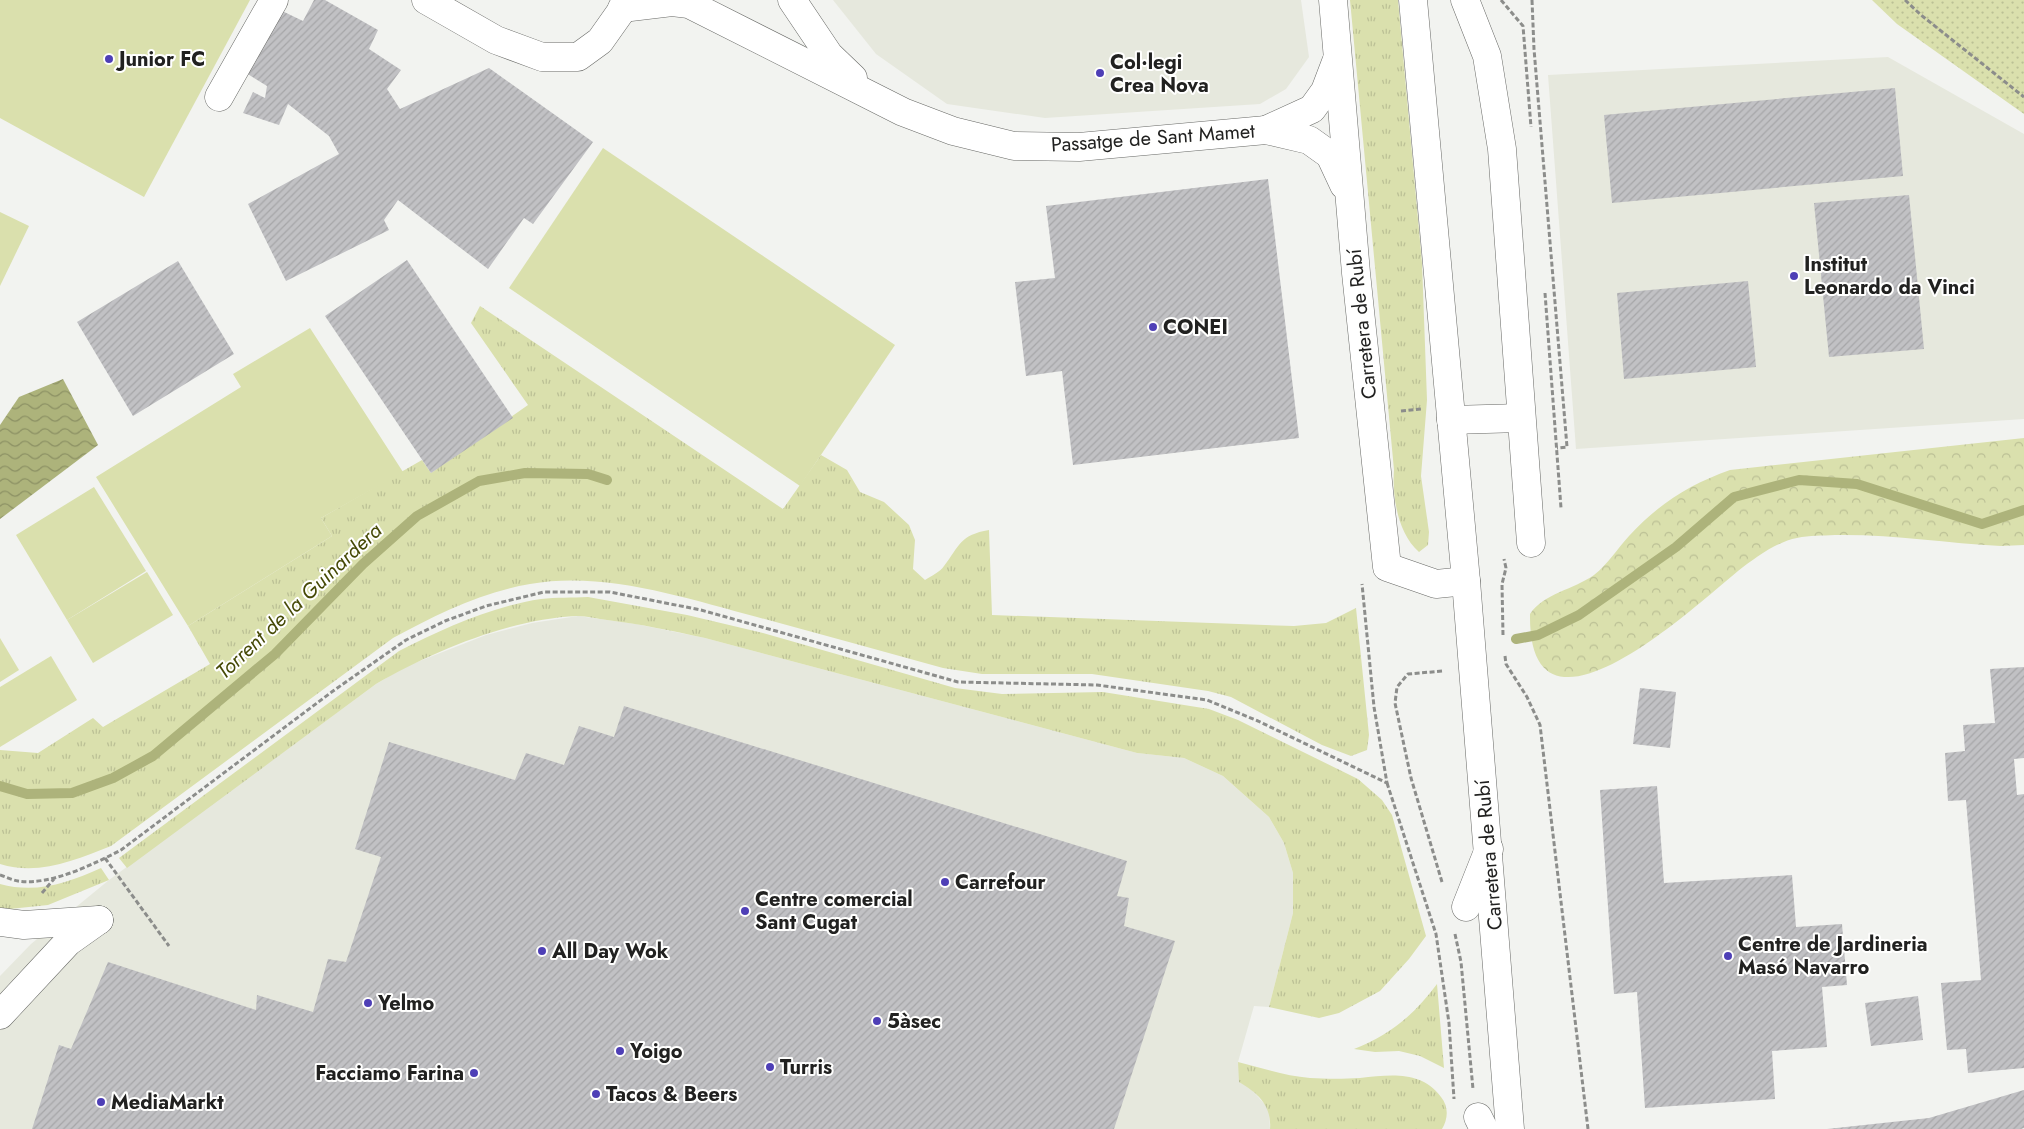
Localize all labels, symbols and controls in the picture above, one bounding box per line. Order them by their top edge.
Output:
place label: Junior FC [115,45,205,74]
place label: Col·legi Crea Nova [1110,48,1209,100]
marker: Junior FC [103,53,115,65]
marker: Col·legi Crea Nova [1094,67,1106,79]
street label: Passatge de Sant Mamet [1050,116,1256,160]
street label: Carretera de Rubí [1340,247,1384,400]
place label: Institut Leonardo da Vinci [1804,250,1975,302]
marker: Institut Leonardo da Vinci [1788,270,1800,282]
place label: CONEI [1163,313,1228,342]
marker: CONEI [1147,321,1159,333]
water label: Torrent de la Guinardera [209,516,389,686]
street label: Carretera de Rubí [1468,778,1510,931]
place label: Carrefour [955,868,1047,897]
marker: Carrefour [939,876,951,888]
place label: Centre comercial Sant Cugat [755,885,913,937]
marker: Centre comercial Sant Cugat [739,905,751,917]
place label: Centre de Jardineria Masó Navarro [1738,930,1927,982]
place label: All Day Wok [551,937,669,966]
marker: All Day Wok [536,945,548,957]
marker: Centre de Jardineria Masó Navarro [1722,950,1734,962]
place label: Yelmo [377,989,434,1018]
marker: Yelmo [362,997,374,1009]
place label: 5àsec [887,1007,941,1036]
marker: 5àsec [871,1015,883,1027]
place label: Yoigo [629,1037,683,1066]
marker: Yoigo [614,1045,626,1057]
place label: Turris [780,1053,832,1082]
place label: Facciamo Farina [315,1059,464,1088]
marker: Turris [764,1061,776,1073]
marker: Facciamo Farina [468,1067,480,1079]
place label: Tacos & Beers [606,1080,737,1109]
place label: MediaMarkt [111,1088,224,1117]
marker: Tacos & Beers [590,1088,602,1100]
marker: MediaMarkt [95,1096,107,1108]

